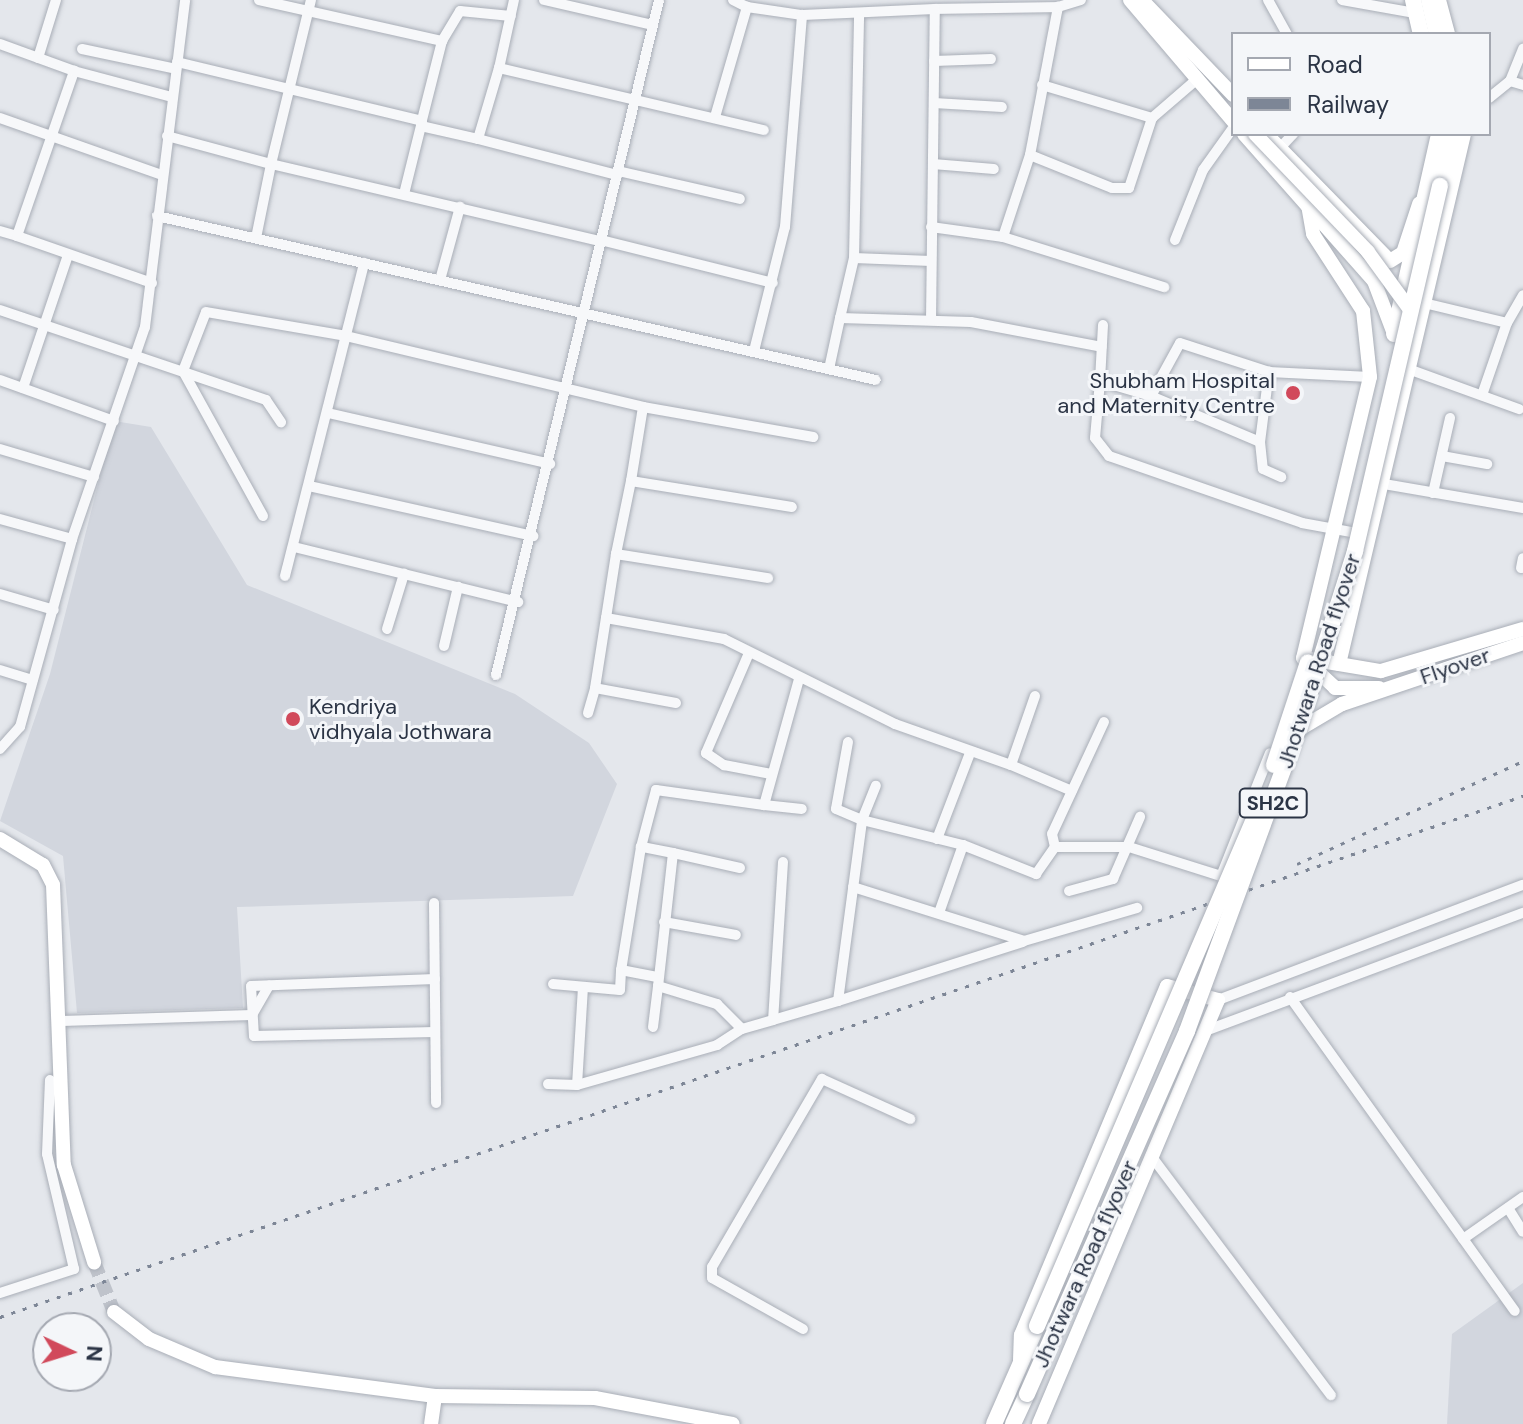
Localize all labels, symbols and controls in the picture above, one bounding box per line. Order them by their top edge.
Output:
legend [1231,32,1491,136]
text: Road [1307,49,1363,80]
text: Railway [1307,89,1389,120]
place label: Shubham Hospital and Maternity Centre [1057,367,1275,418]
marker: Shubham Hospital and Maternity Centre [1282,382,1304,404]
street label: Jhotwara Road flyover [1272,550,1366,772]
street label: Flyover [1417,642,1493,690]
place label: Kendriya vidhyala Jothwara [309,693,492,744]
marker: Kendriya vidhyala Jothwara [284,710,302,728]
road number: SH2C [1237,787,1309,819]
street label: Jhotwara Road flyover [1027,1156,1143,1372]
north arrow [32,1312,112,1392]
text: N [79,1345,109,1363]

